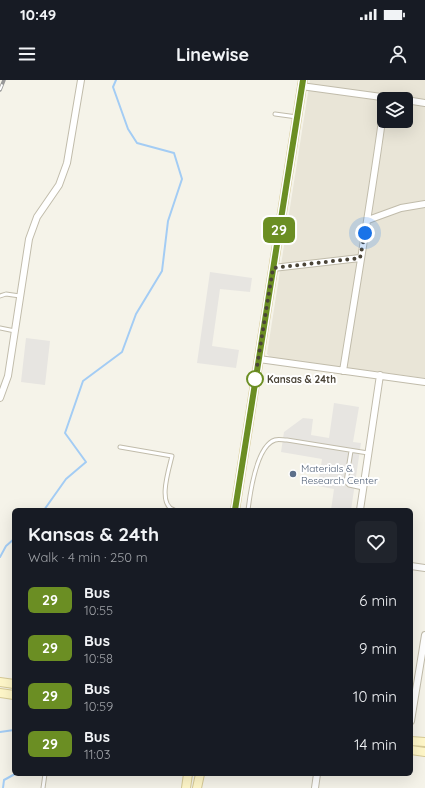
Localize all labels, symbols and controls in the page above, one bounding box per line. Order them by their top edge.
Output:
text: 10:49 [20,5,56,24]
icon: menu [16,43,38,65]
text: Linewise [176,43,249,66]
icon: person [387,43,409,65]
map controls [377,92,413,128]
button: layers [377,92,413,128]
line badge: 29 [261,217,297,243]
text: 29 [271,221,287,239]
your location [355,223,375,243]
marker: Kansas & 24th [246,370,264,388]
place label: Kansas & 24th [267,373,336,386]
place label: Materials & Research Center [301,462,378,487]
marker: Materials & Research Center [288,469,298,479]
button: heart [355,521,397,563]
text: Kansas & 24th [28,522,159,546]
text: Walk · 4 min · 250 m [28,549,148,565]
text: Bus [84,583,110,602]
text: 29 [42,591,58,609]
text: 6 min [359,591,397,610]
text: 10:55 [84,602,113,618]
text: Bus [84,631,110,650]
text: 29 [42,639,58,657]
text: 9 min [359,639,397,658]
text: 10:58 [84,650,113,666]
text: Bus [84,679,110,698]
text: 29 [42,687,58,705]
text: 10 min [353,687,397,706]
text: 10:59 [84,698,113,714]
text: Bus [84,727,110,746]
text: 29 [42,735,58,753]
text: 14 min [354,735,397,754]
text: 11:03 [84,746,111,762]

